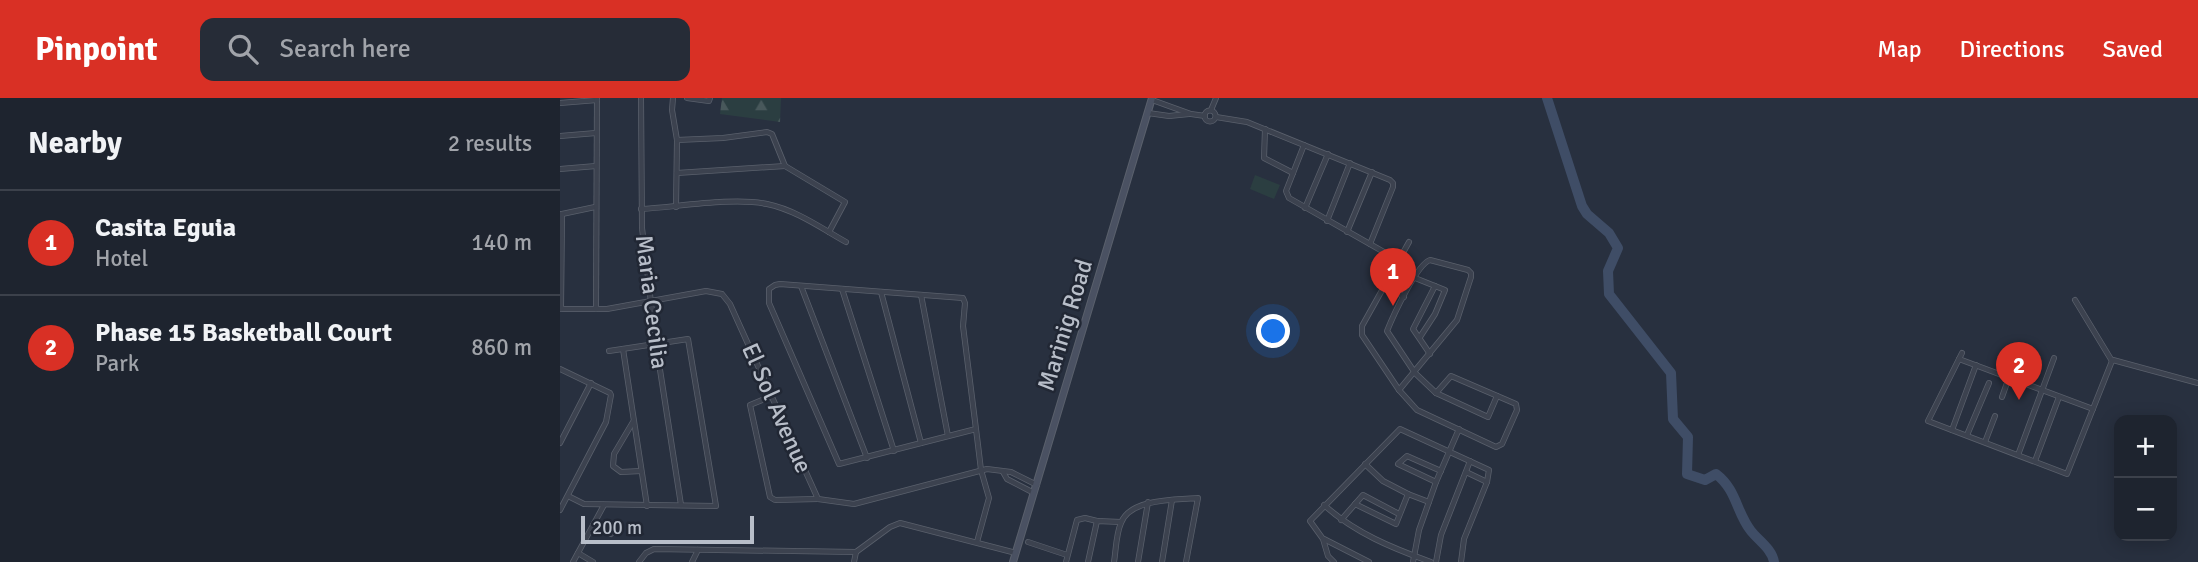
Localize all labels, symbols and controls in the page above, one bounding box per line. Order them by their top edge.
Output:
search box [200,18,690,81]
text: Pinpoint [35,29,158,70]
icon: search [224,30,262,68]
text: Search here [280,33,411,65]
text: Map [1877,34,1922,64]
text: Directions [1960,34,2065,64]
text: Saved [2103,34,2163,64]
text: Nearby [28,125,122,162]
text: 2 results [448,129,532,158]
text: Casita Eguia [95,212,236,244]
text: 1 [45,228,57,257]
text: 140 m [471,228,532,257]
street label: Maria Cecilia [629,233,675,371]
text: Hotel [95,244,148,273]
pin: 1 [1370,248,1416,306]
street label: Marinig Road [1031,255,1099,395]
your location [1256,314,1290,348]
text: Phase 15 Basketball Court [95,317,392,349]
text: 2 [45,333,57,362]
text: 860 m [471,333,532,362]
street label: El Sol Avenue [735,338,819,478]
pin: 2 [1996,342,2042,400]
text: Park [95,349,139,378]
map controls [2114,415,2177,541]
button: + [2114,415,2177,478]
button: − [2114,478,2177,541]
scale bar [581,513,754,545]
text: 200 m [592,516,642,540]

